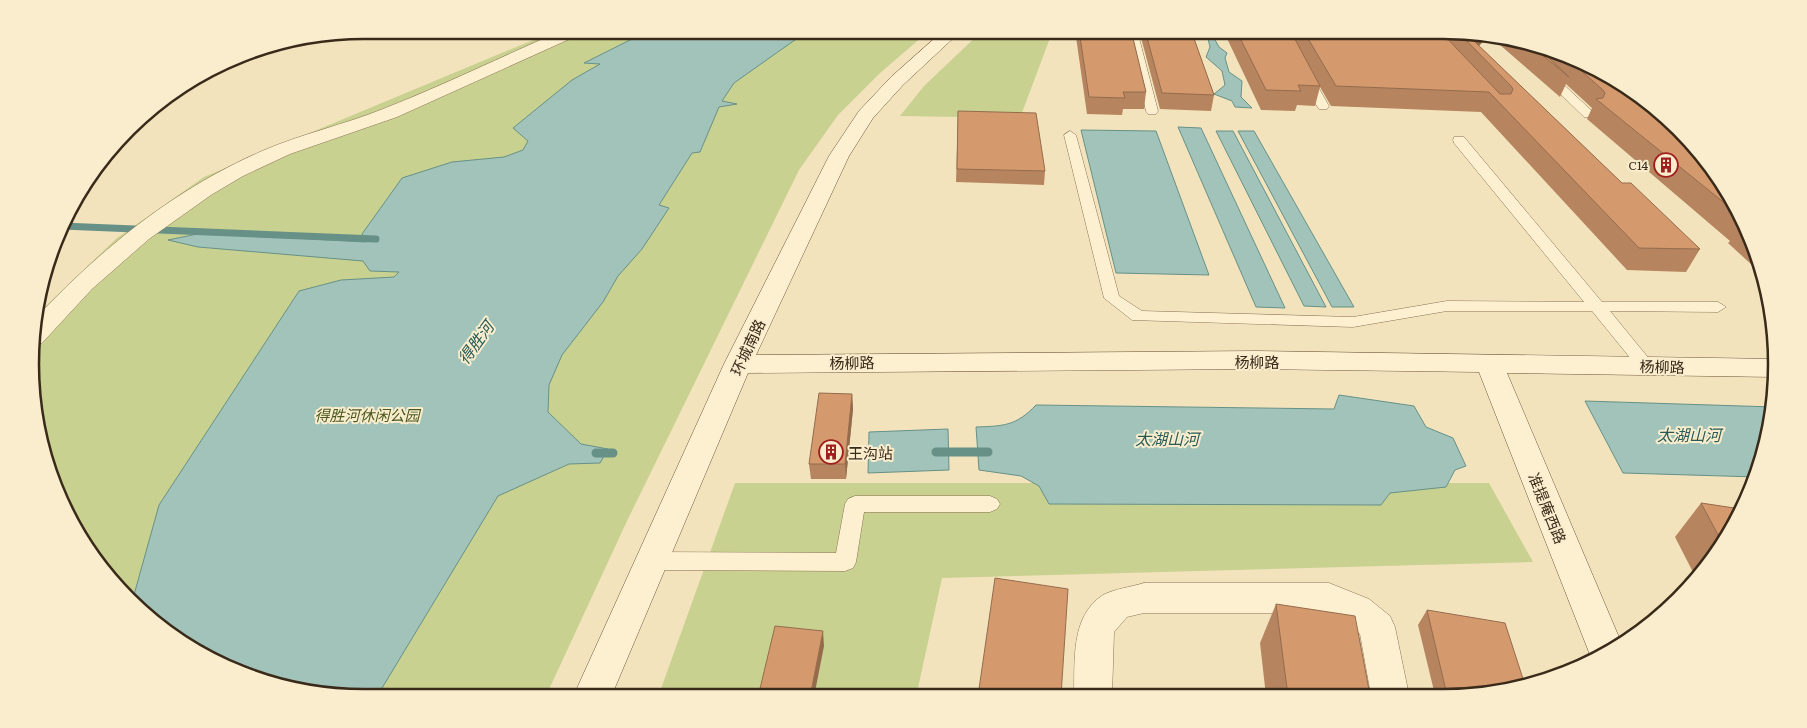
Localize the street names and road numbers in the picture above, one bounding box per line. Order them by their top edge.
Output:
street label: 环城南路 [724,315,770,379]
street label: 杨柳路 [829,350,875,374]
street label: 杨柳路 [1234,350,1280,373]
street label: 杨柳路 [1639,354,1685,378]
street label: 准提庵西路 [1523,469,1573,547]

